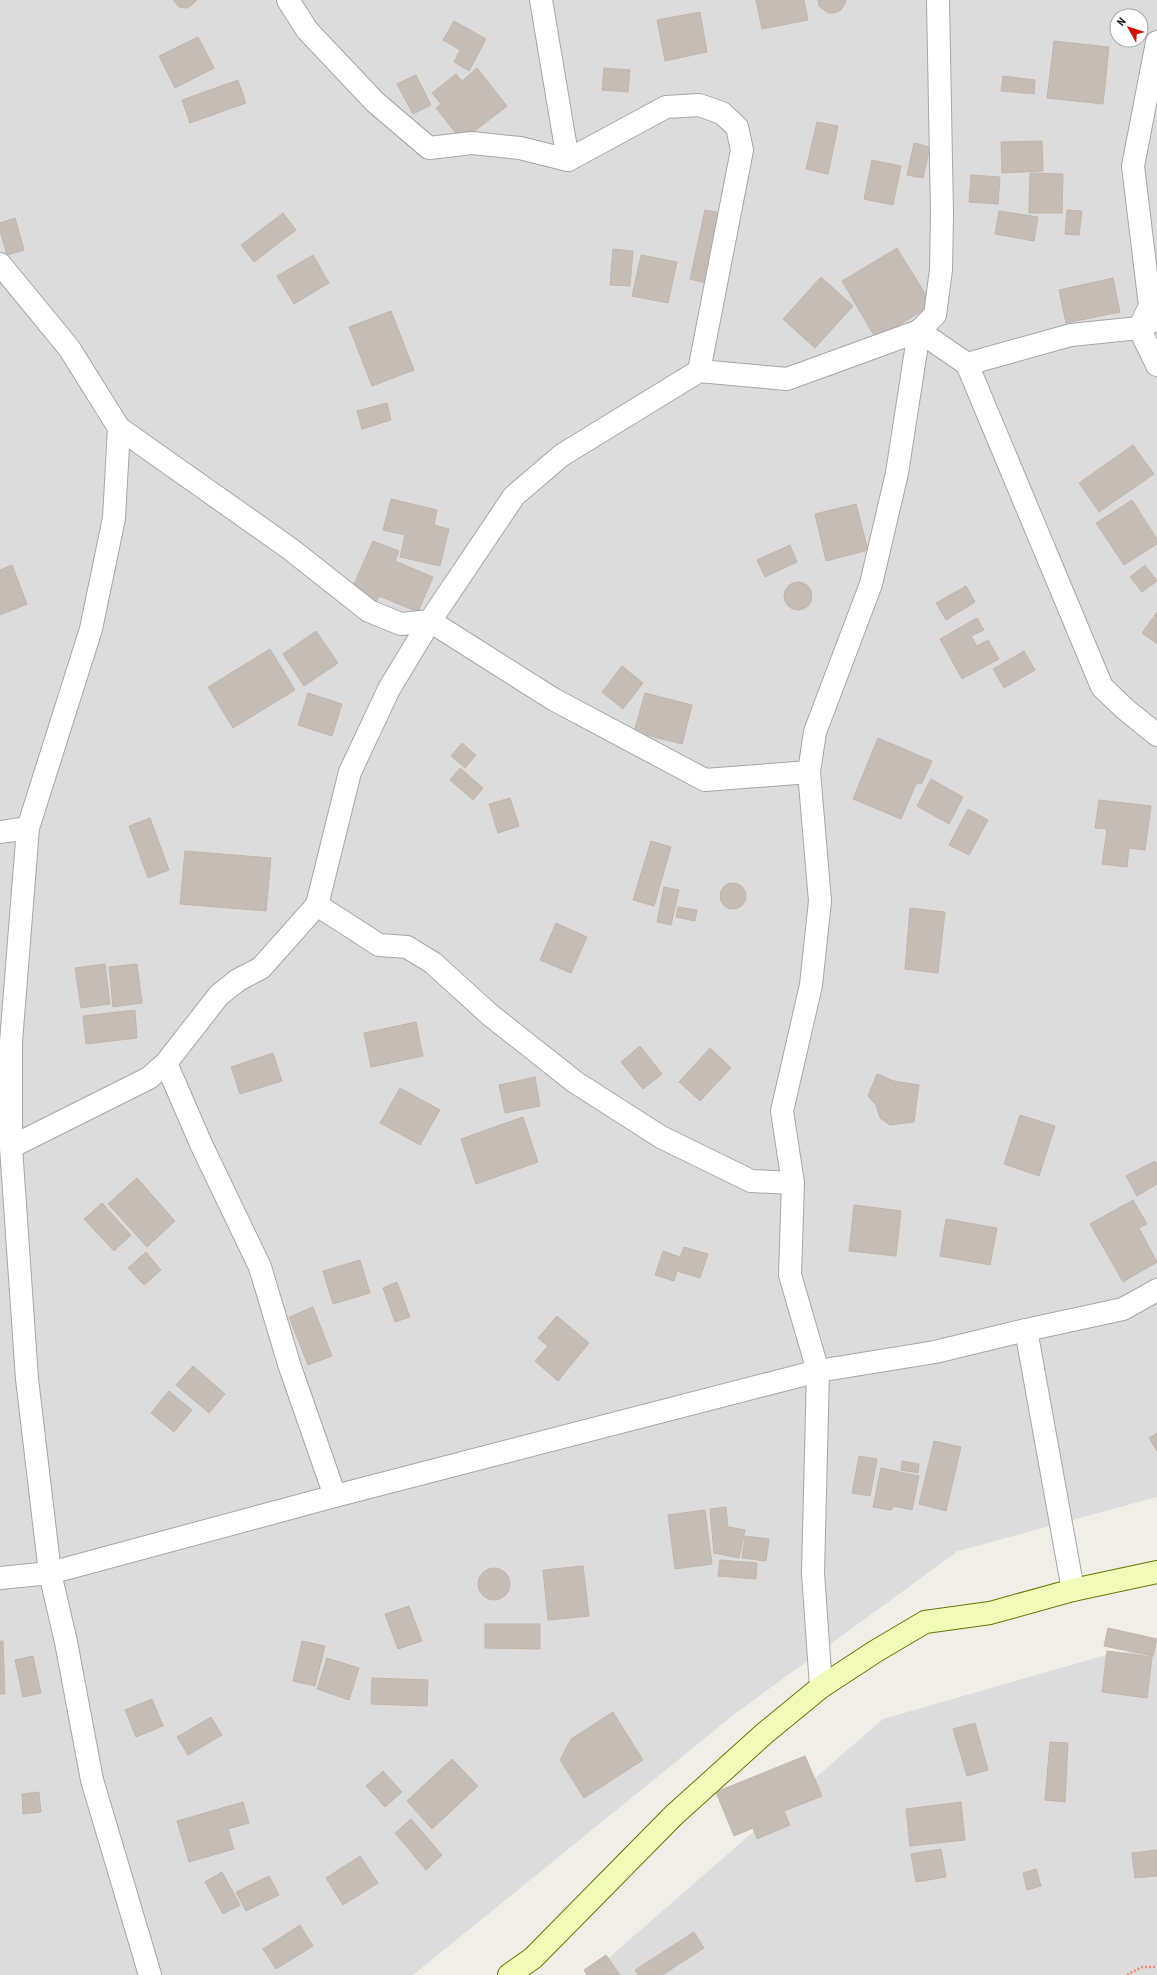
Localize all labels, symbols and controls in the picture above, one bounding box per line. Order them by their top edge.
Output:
north arrow [1109,8,1149,48]
text: N [1114,15,1129,29]

